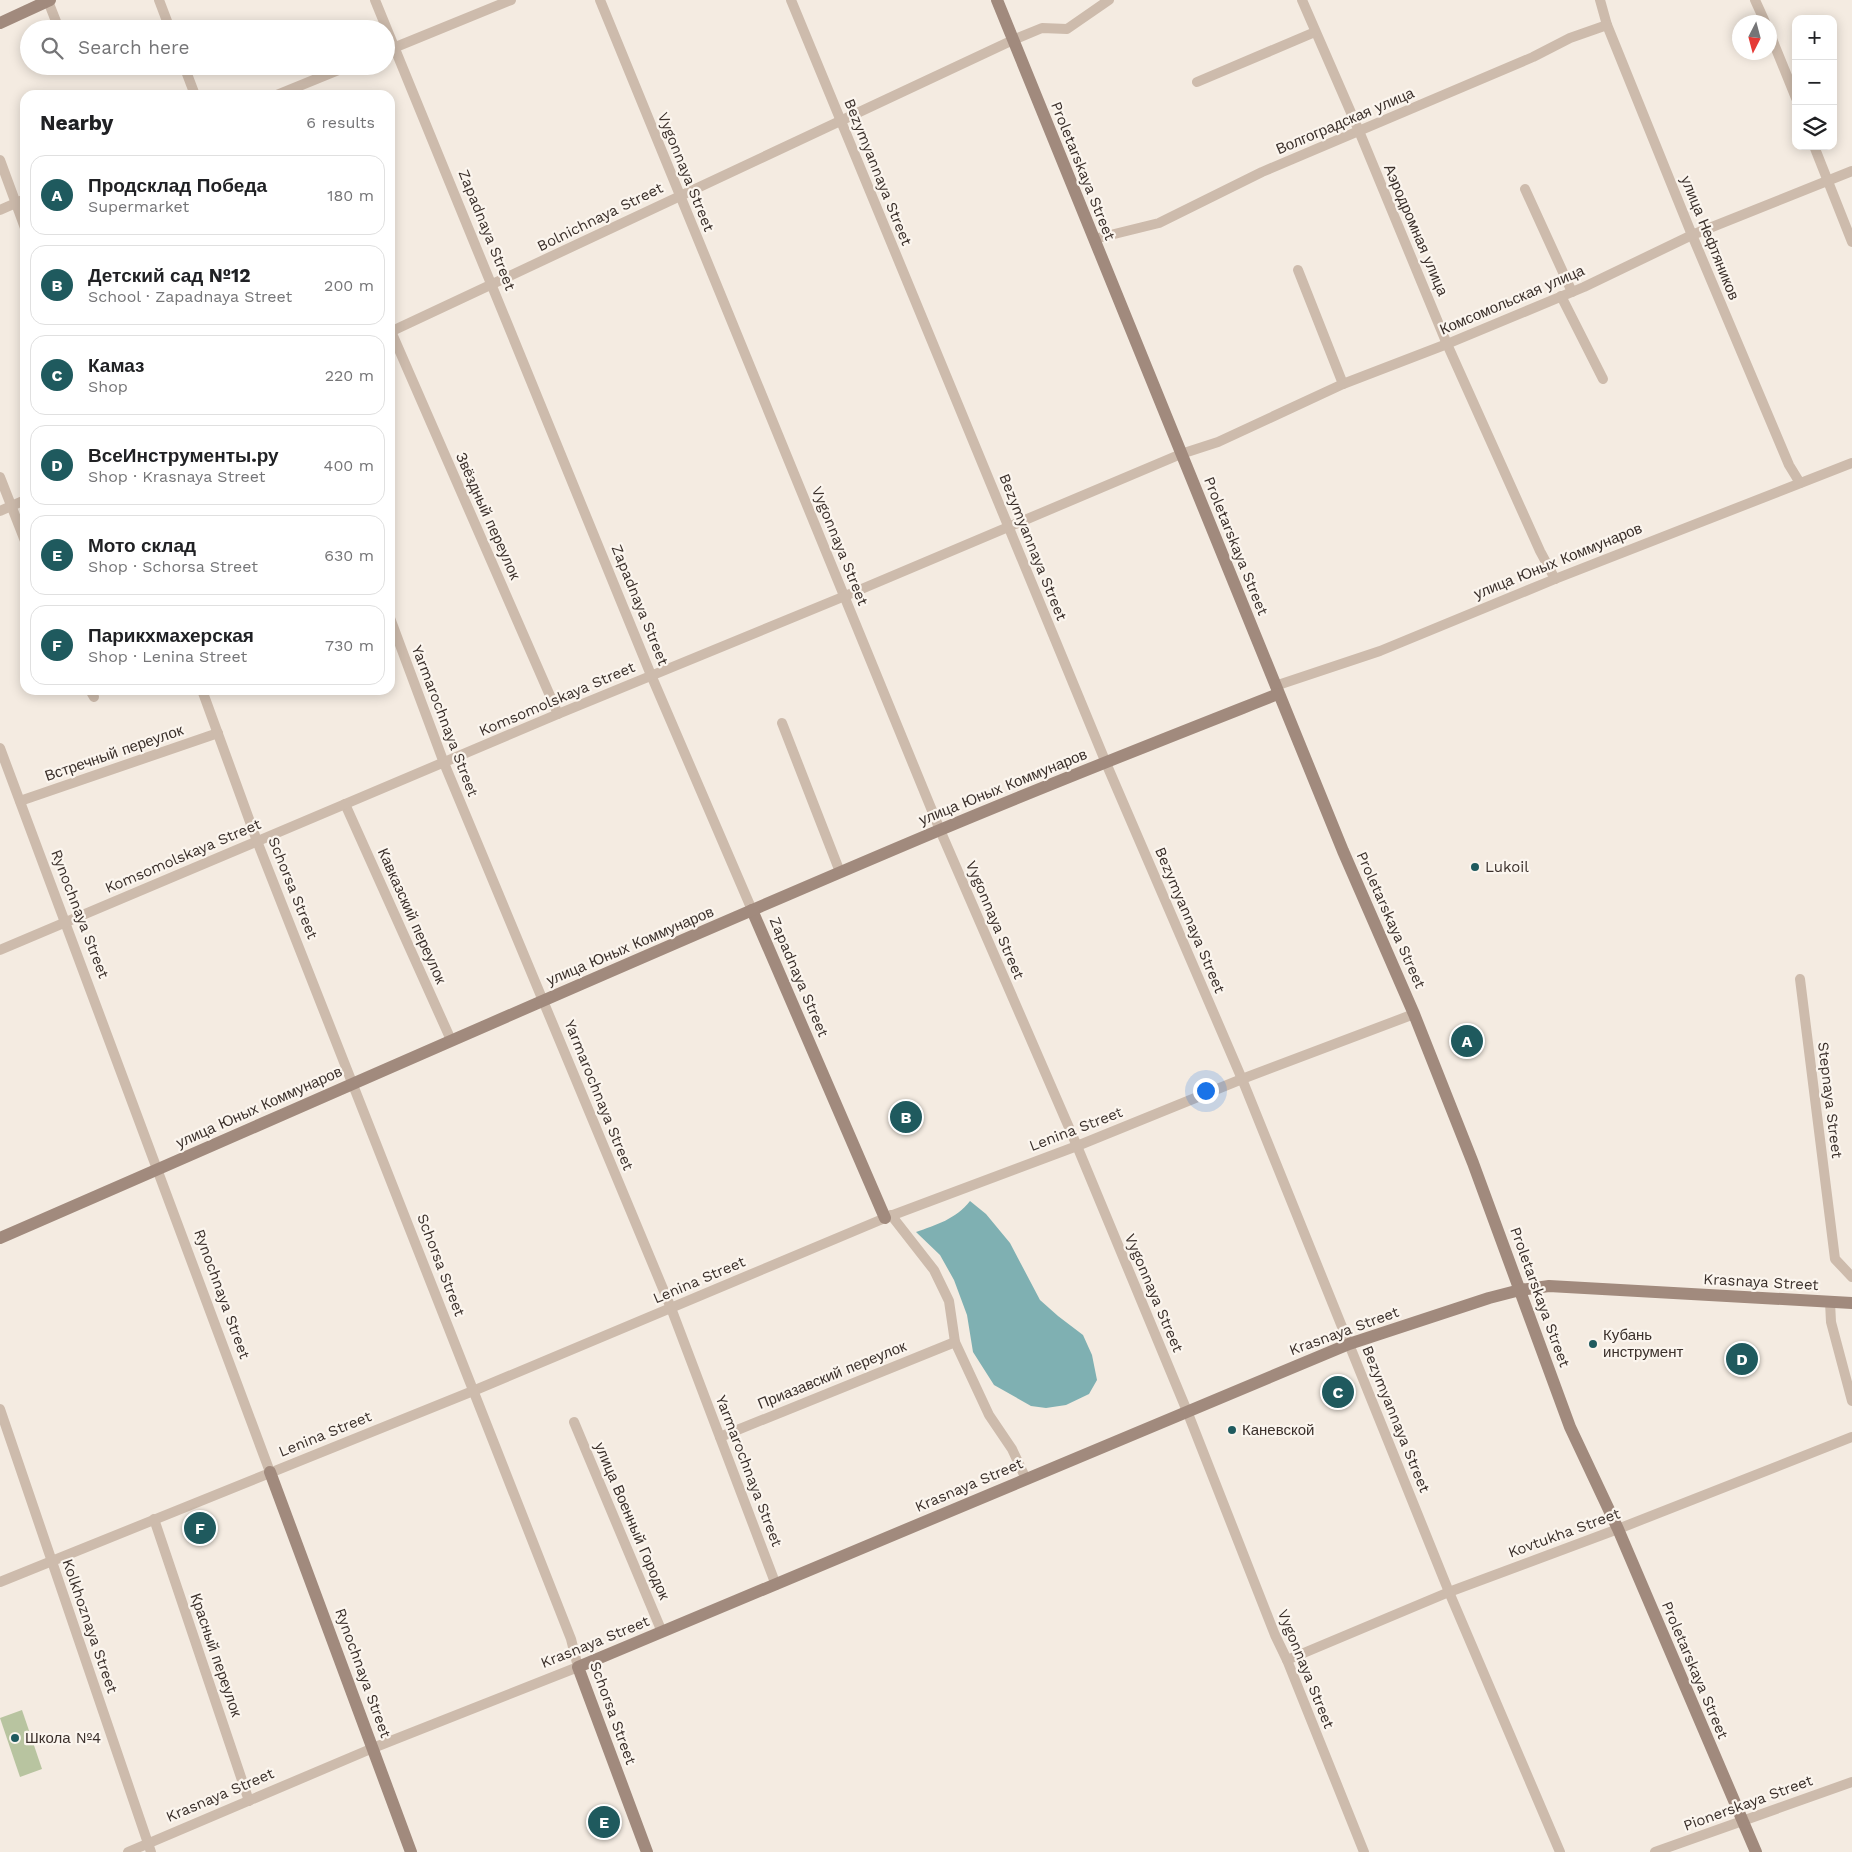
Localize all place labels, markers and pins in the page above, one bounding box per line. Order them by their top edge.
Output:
place label: Lukoil [1485,858,1529,876]
marker: Lukoil [1469,861,1481,873]
pin: A [1451,1022,1483,1060]
pin: B [890,1098,922,1136]
place label: Кубань инструмент [1603,1326,1683,1361]
marker: Кубань инструмент [1587,1338,1599,1350]
pin: D [1726,1340,1758,1378]
pin: C [1322,1373,1354,1411]
place label: Каневской [1242,1421,1314,1439]
marker: Каневской [1226,1424,1238,1436]
pin: F [184,1509,216,1547]
place label: Школа №4 [25,1729,101,1747]
marker: Школа №4 [9,1732,21,1744]
pin: E [588,1803,620,1841]

